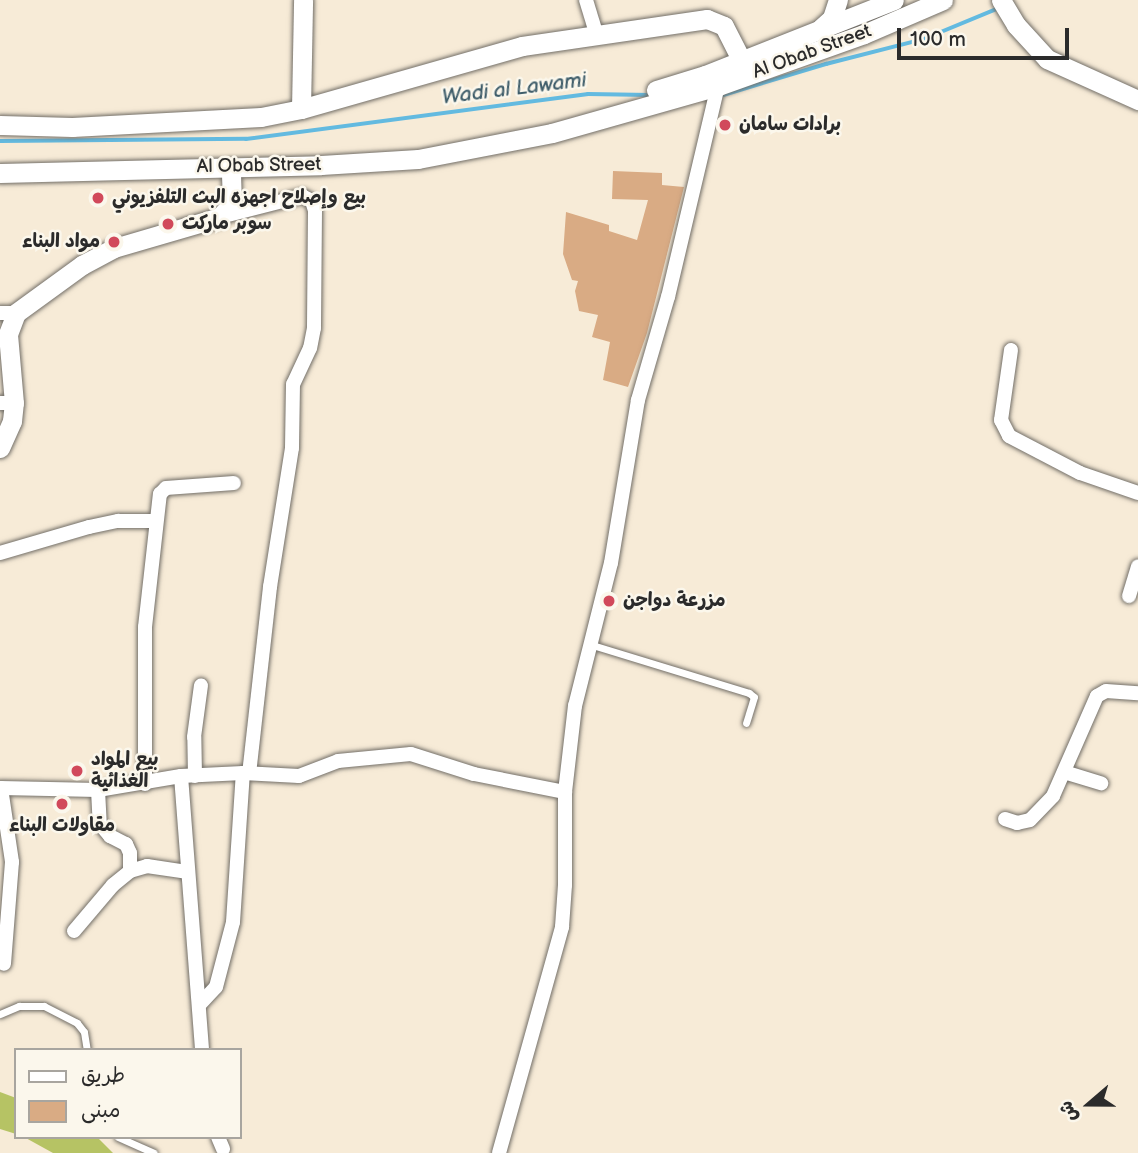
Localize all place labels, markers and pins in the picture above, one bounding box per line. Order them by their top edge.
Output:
place label: برادات سامان [739,114,841,136]
marker: برادات سامان [717,117,733,133]
place label: بيع وإصلاح اجهزه البث التلفزيوني [112,187,366,209]
marker: بيع وإصلاح اجهزه البث التلفزيوني [90,190,106,206]
place label: سوبر ماركت [182,213,272,235]
marker: سوبر ماركت [160,216,176,232]
place label: مواد البناء [22,231,100,253]
marker: مواد البناء [106,234,122,250]
place label: مزرعة دواجن [623,590,725,612]
marker: مزرعة دواجن [601,593,617,609]
place label: بيع المواد الغذائية [91,749,158,793]
marker: بيع المواد الغذائية [69,763,85,779]
marker: مقاولات البناء [54,796,70,812]
place label: مقاولات البناء [9,815,115,837]

